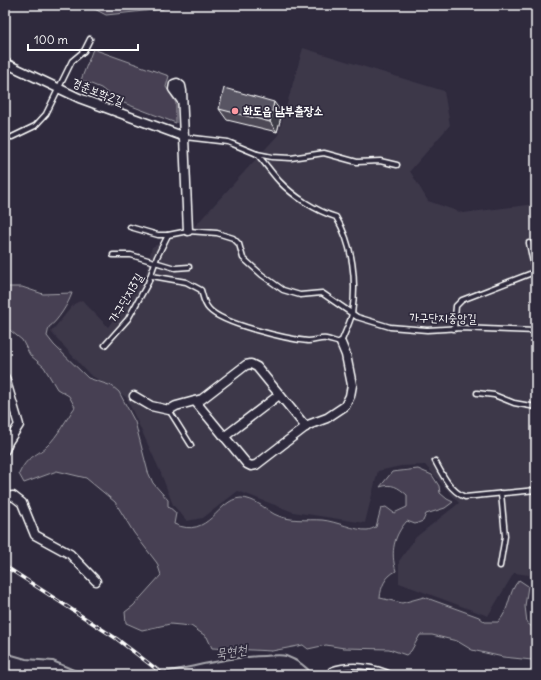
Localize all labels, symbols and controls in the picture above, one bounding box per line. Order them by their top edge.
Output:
scale bar [28,26,138,52]
text: 100 m [34,32,68,47]
street label: 경춘보학2길 [70,74,127,109]
place label: 화도읍 남부출장소 [243,103,323,118]
marker: 화도읍 남부출장소 [230,106,240,116]
street label: 가구단지3길 [105,270,146,325]
street label: 가구단지중앙길 [409,309,477,326]
water label: 묵현천 [214,641,249,662]

